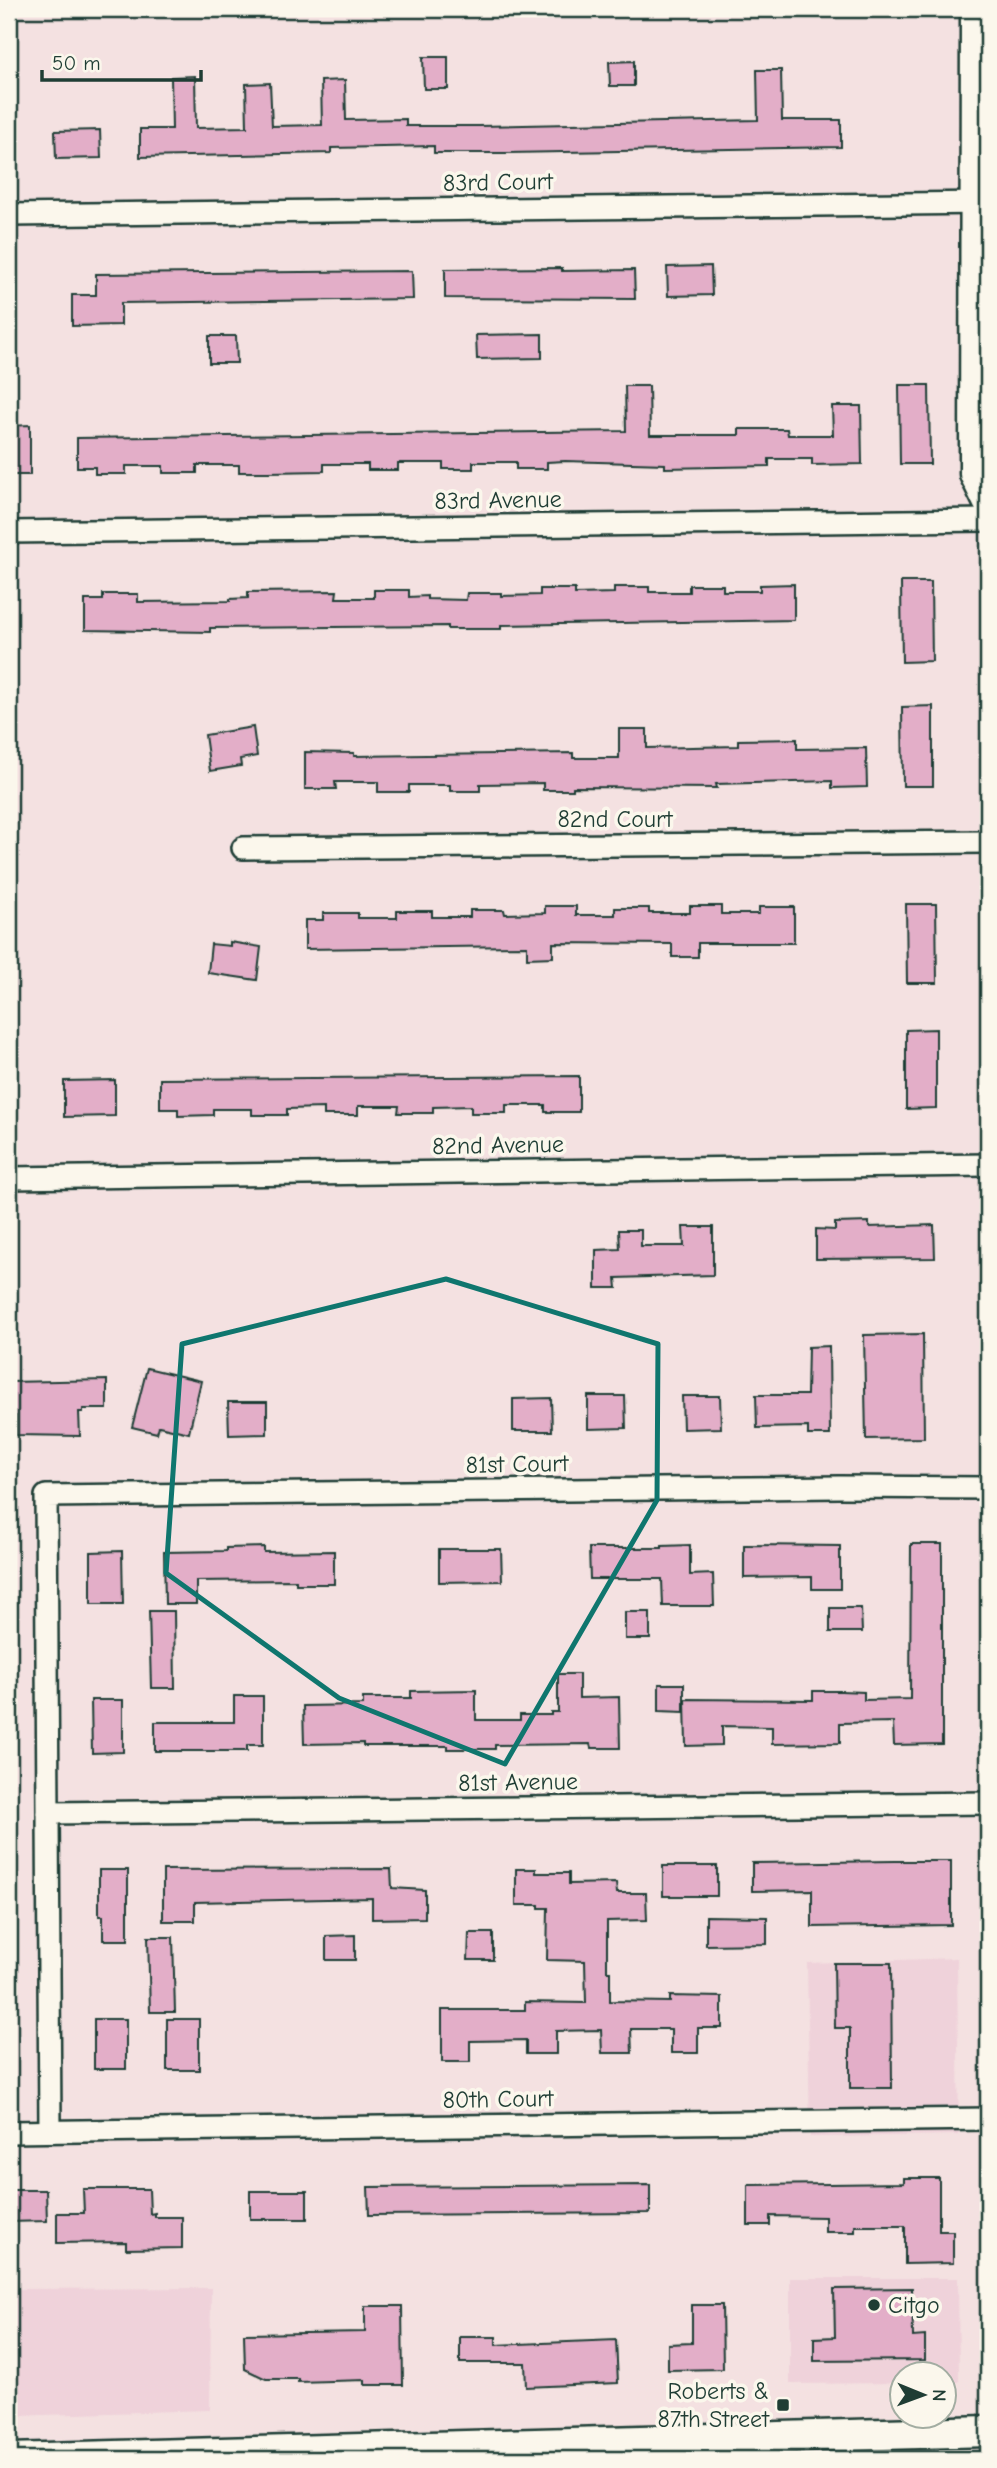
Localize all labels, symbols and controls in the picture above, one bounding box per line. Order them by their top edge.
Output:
scale bar [42,38,201,82]
text: 50 m [52,51,101,75]
street label: 83rd Court [443,167,554,197]
street label: 83rd Avenue [434,485,562,515]
street label: 82nd Court [557,805,674,833]
street label: 82nd Avenue [432,1130,564,1160]
street label: 81st Court [465,1449,570,1479]
street label: 81st Avenue [458,1767,578,1797]
street label: 80th Court [442,2084,555,2114]
place label: Citgo [888,2291,940,2319]
marker: Citgo [866,2297,882,2313]
north arrow [888,2360,958,2430]
place label: Roberts & 87th Street [657,2377,770,2433]
text: N [928,2389,950,2402]
marker: Roberts & 87th Street [775,2397,791,2413]

